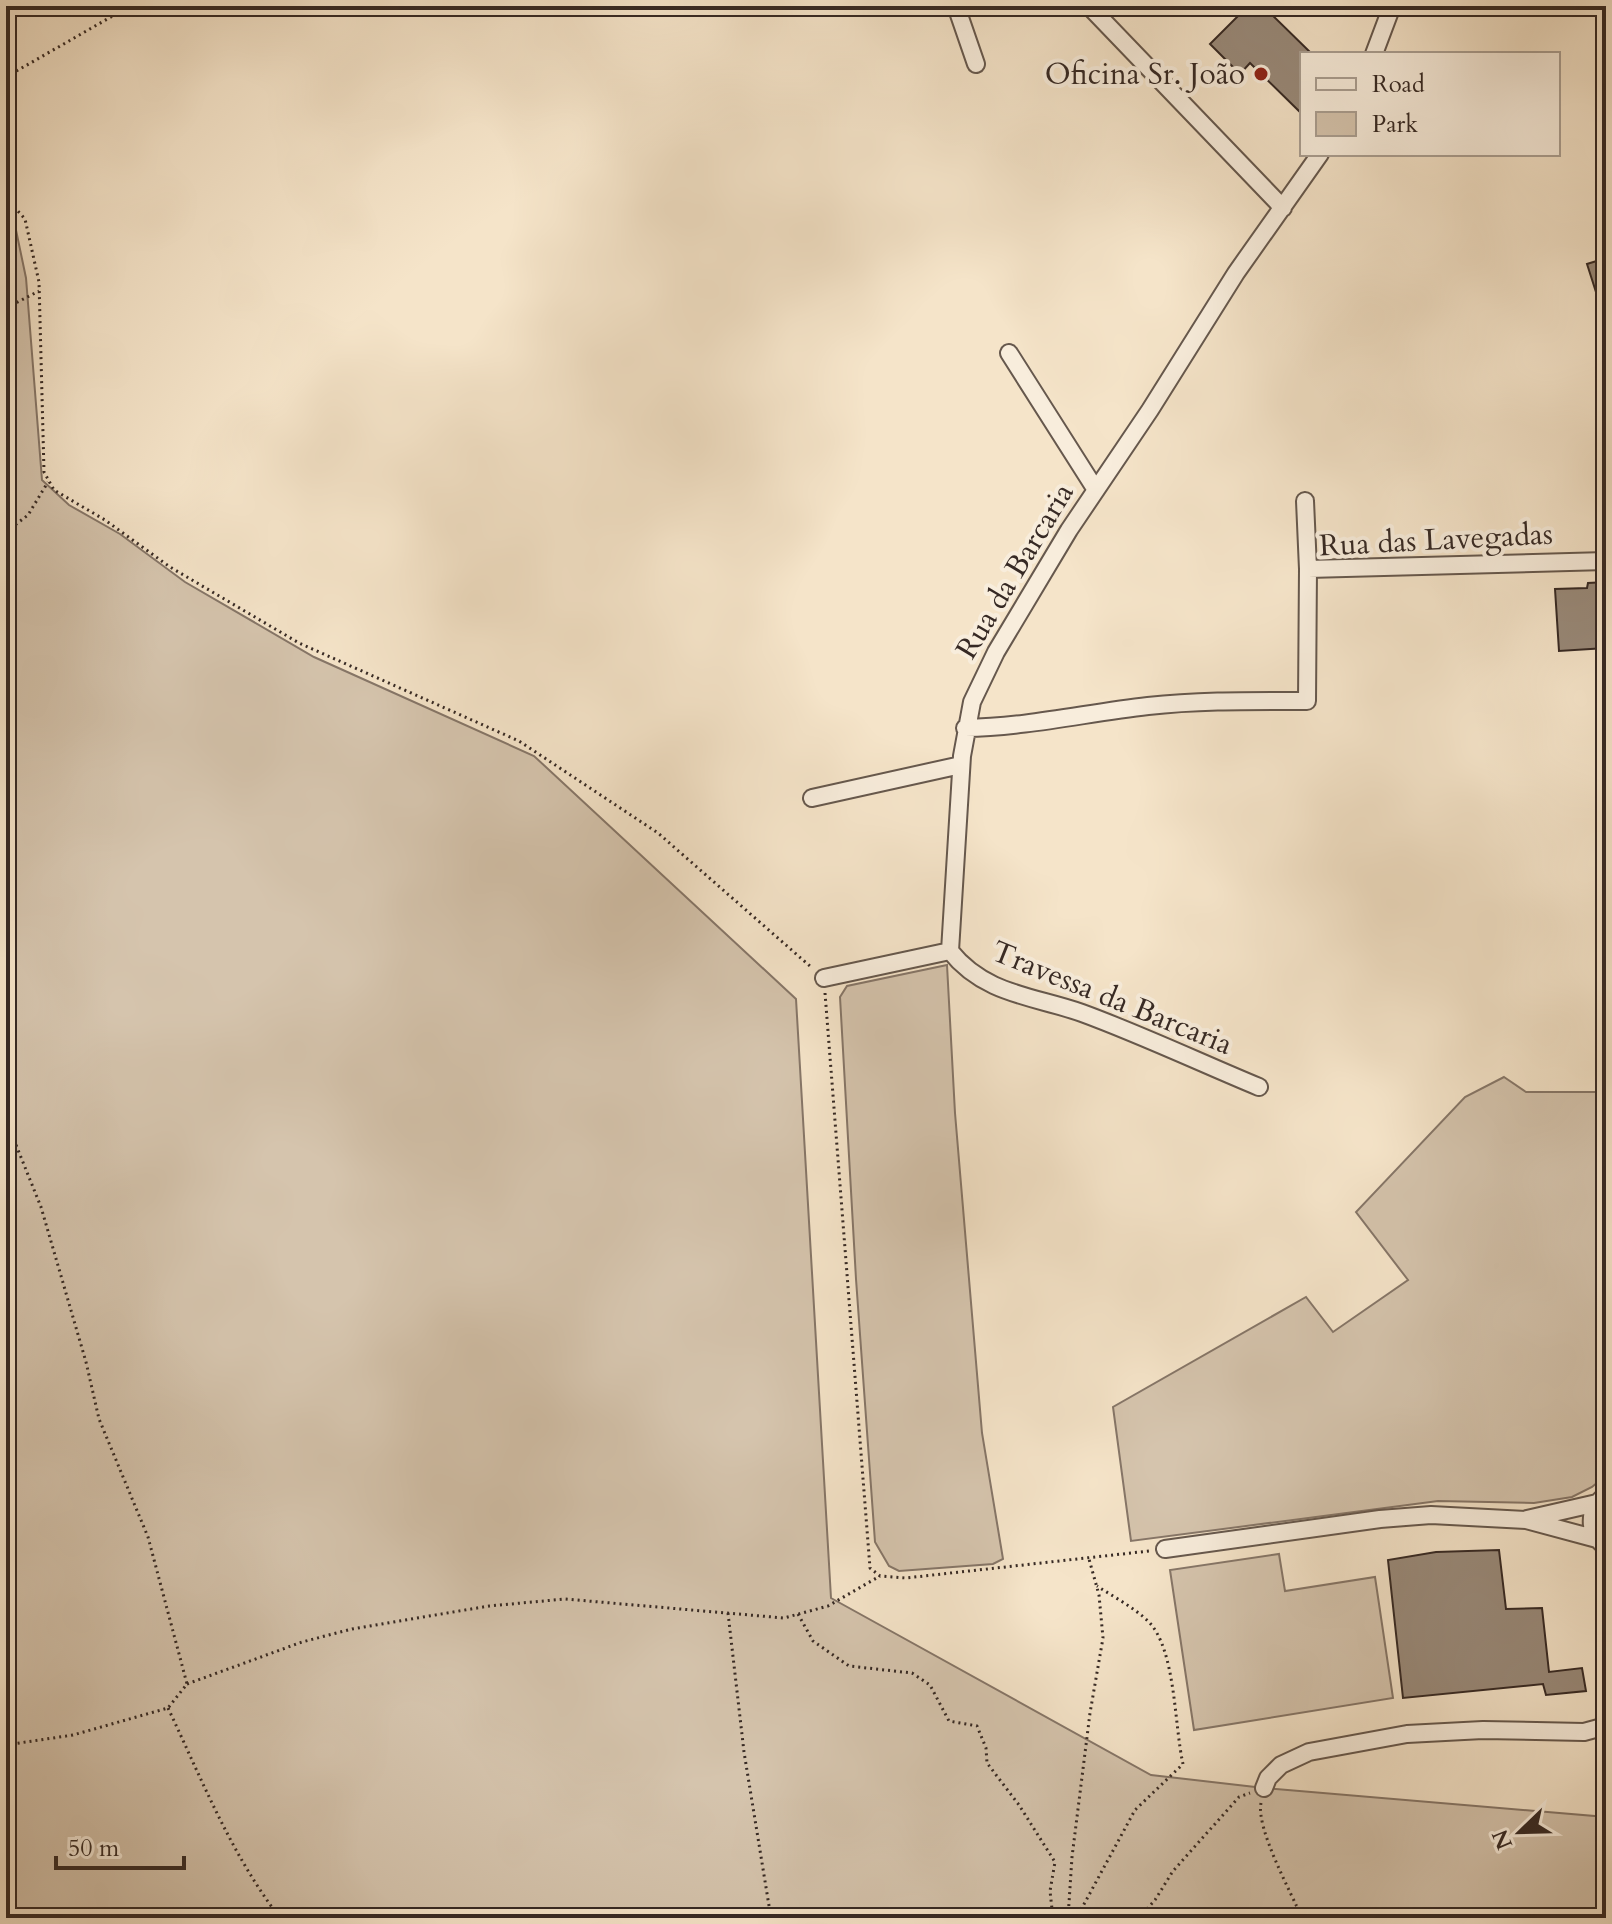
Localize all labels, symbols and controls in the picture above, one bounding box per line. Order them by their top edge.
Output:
legend [1300,52,1560,156]
place label: Oficina Sr. João [1045,54,1245,95]
marker: Oficina Sr. João [1252,65,1270,83]
text: Road [1372,68,1425,101]
text: Park [1372,108,1418,141]
street label: Rua da Barcaria [946,475,1084,667]
street label: Rua das Lavegadas [1318,513,1554,567]
street label: Travessa da Barcaria [986,931,1238,1065]
north arrow [1480,1792,1560,1872]
scale bar [56,1820,184,1870]
text: N [1485,1825,1520,1854]
text: 50 m [68,1832,120,1865]

